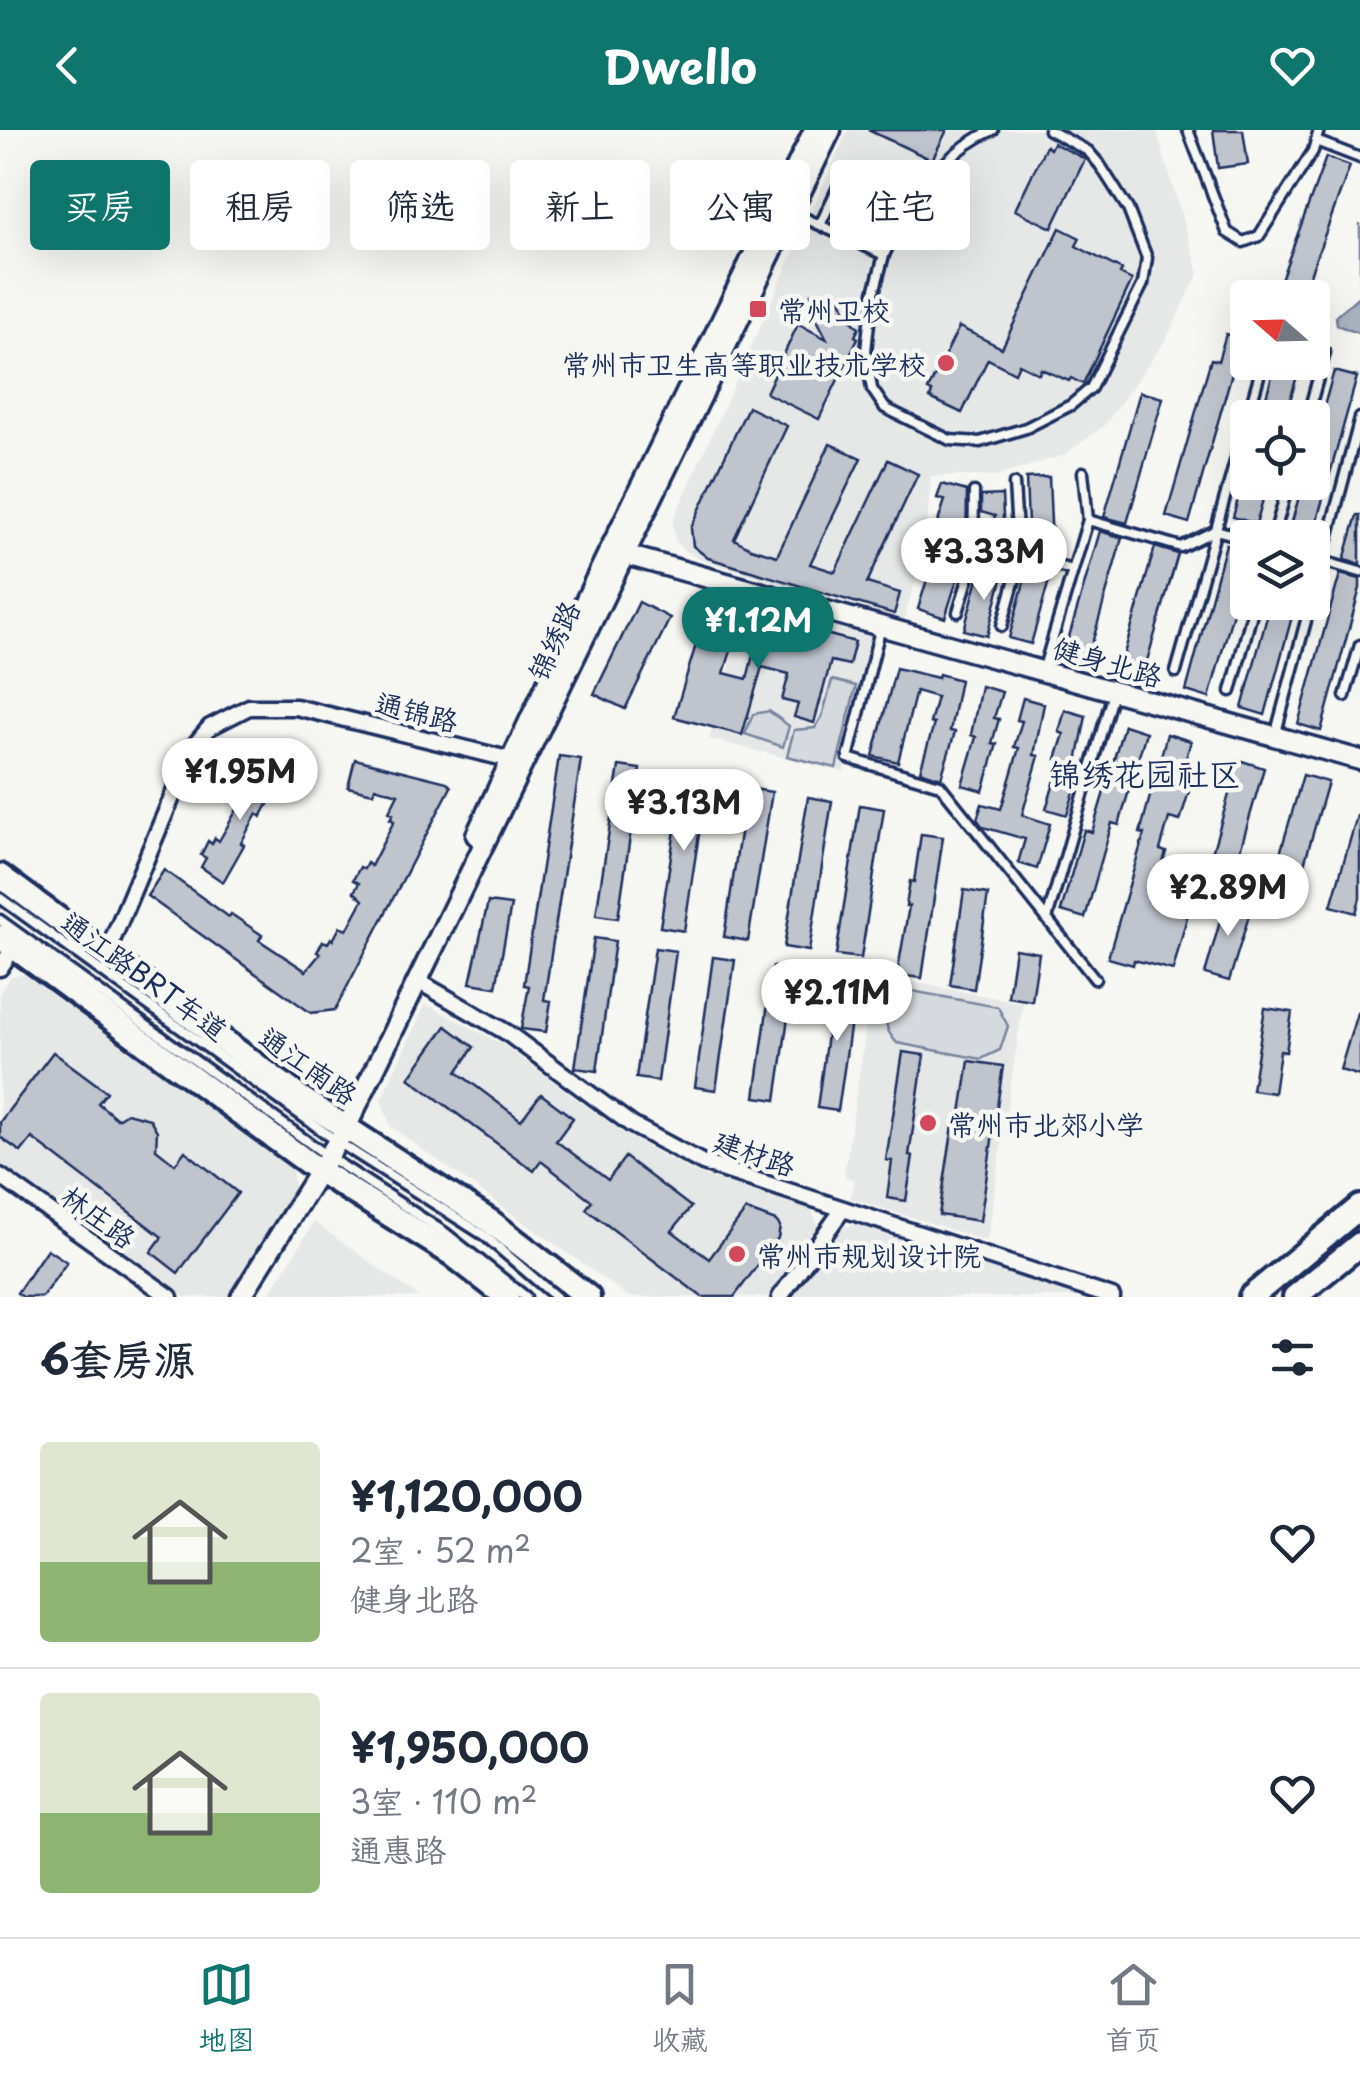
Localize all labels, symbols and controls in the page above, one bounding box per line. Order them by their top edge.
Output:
text: Dwello [603,31,757,99]
icon: back [40,38,95,93]
icon: heart [1265,38,1320,93]
chip: 买房 [30,160,170,250]
chip: 租房 [190,160,330,250]
chip: 筛选 [350,160,490,250]
chip: 新上 [510,160,650,250]
chip: 公寓 [670,160,810,250]
chip: 住宅 [830,160,970,250]
north arrow [1230,280,1330,380]
map controls [1230,280,1330,620]
place label: 常州卫校 [778,288,890,331]
marker: 常州卫校 [747,298,769,320]
place label: 常州市卫生高等职业技术学校 [562,342,926,385]
marker: 常州市卫生高等职业技术学校 [935,352,957,374]
button: locate [1230,400,1330,500]
pin: ¥3.33M [903,518,1065,603]
button: layers [1230,520,1330,620]
text: ¥3.33M [923,526,1045,574]
pin: ¥1.12M [677,587,839,672]
street label: 锦绣路 [516,593,590,687]
text: ¥1.12M [704,595,812,643]
street label: 健身北路 [1048,625,1168,697]
street label: 通锦路 [371,680,463,742]
pin: ¥1.95M [159,738,321,823]
text: ¥1.95M [184,746,296,794]
district label: 锦绣花园社区 [1049,749,1241,797]
pin: ¥3.13M [603,769,765,854]
text: ¥3.13M [627,777,741,825]
pin: ¥2.89M [1147,854,1309,939]
text: ¥2.89M [1169,862,1287,910]
street label: 通江路BRT车道 [53,900,237,1050]
pin: ¥2.11M [756,959,918,1044]
text: ¥2.11M [783,967,891,1015]
street label: 通江南路 [251,1015,367,1115]
place label: 常州市北郊小学 [948,1102,1144,1145]
marker: 常州市北郊小学 [917,1112,939,1134]
street label: 建材路 [708,1118,802,1186]
street label: 林庄路 [52,1174,146,1258]
place label: 常州市规划设计院 [757,1233,981,1276]
marker: 常州市规划设计院 [726,1243,748,1265]
text: 6套房源 [40,1326,196,1389]
icon: filters [1265,1330,1320,1385]
text: ¥1,120,000 [350,1463,583,1526]
icon: home [120,1482,240,1602]
icon: heart [1265,1515,1320,1570]
text: 2室 · 52 m² [350,1526,531,1574]
text: 健身北路 [350,1574,478,1622]
text: ¥1,950,000 [350,1714,589,1777]
icon: home [120,1733,240,1853]
icon: heart [1265,1766,1320,1821]
text: 3室 · 110 m² [350,1777,537,1825]
text: 通惠路 [350,1825,446,1873]
tab: 地图 [199,1957,255,2060]
tab: 收藏 [652,1957,708,2060]
tab: 首页 [1105,1957,1161,2060]

